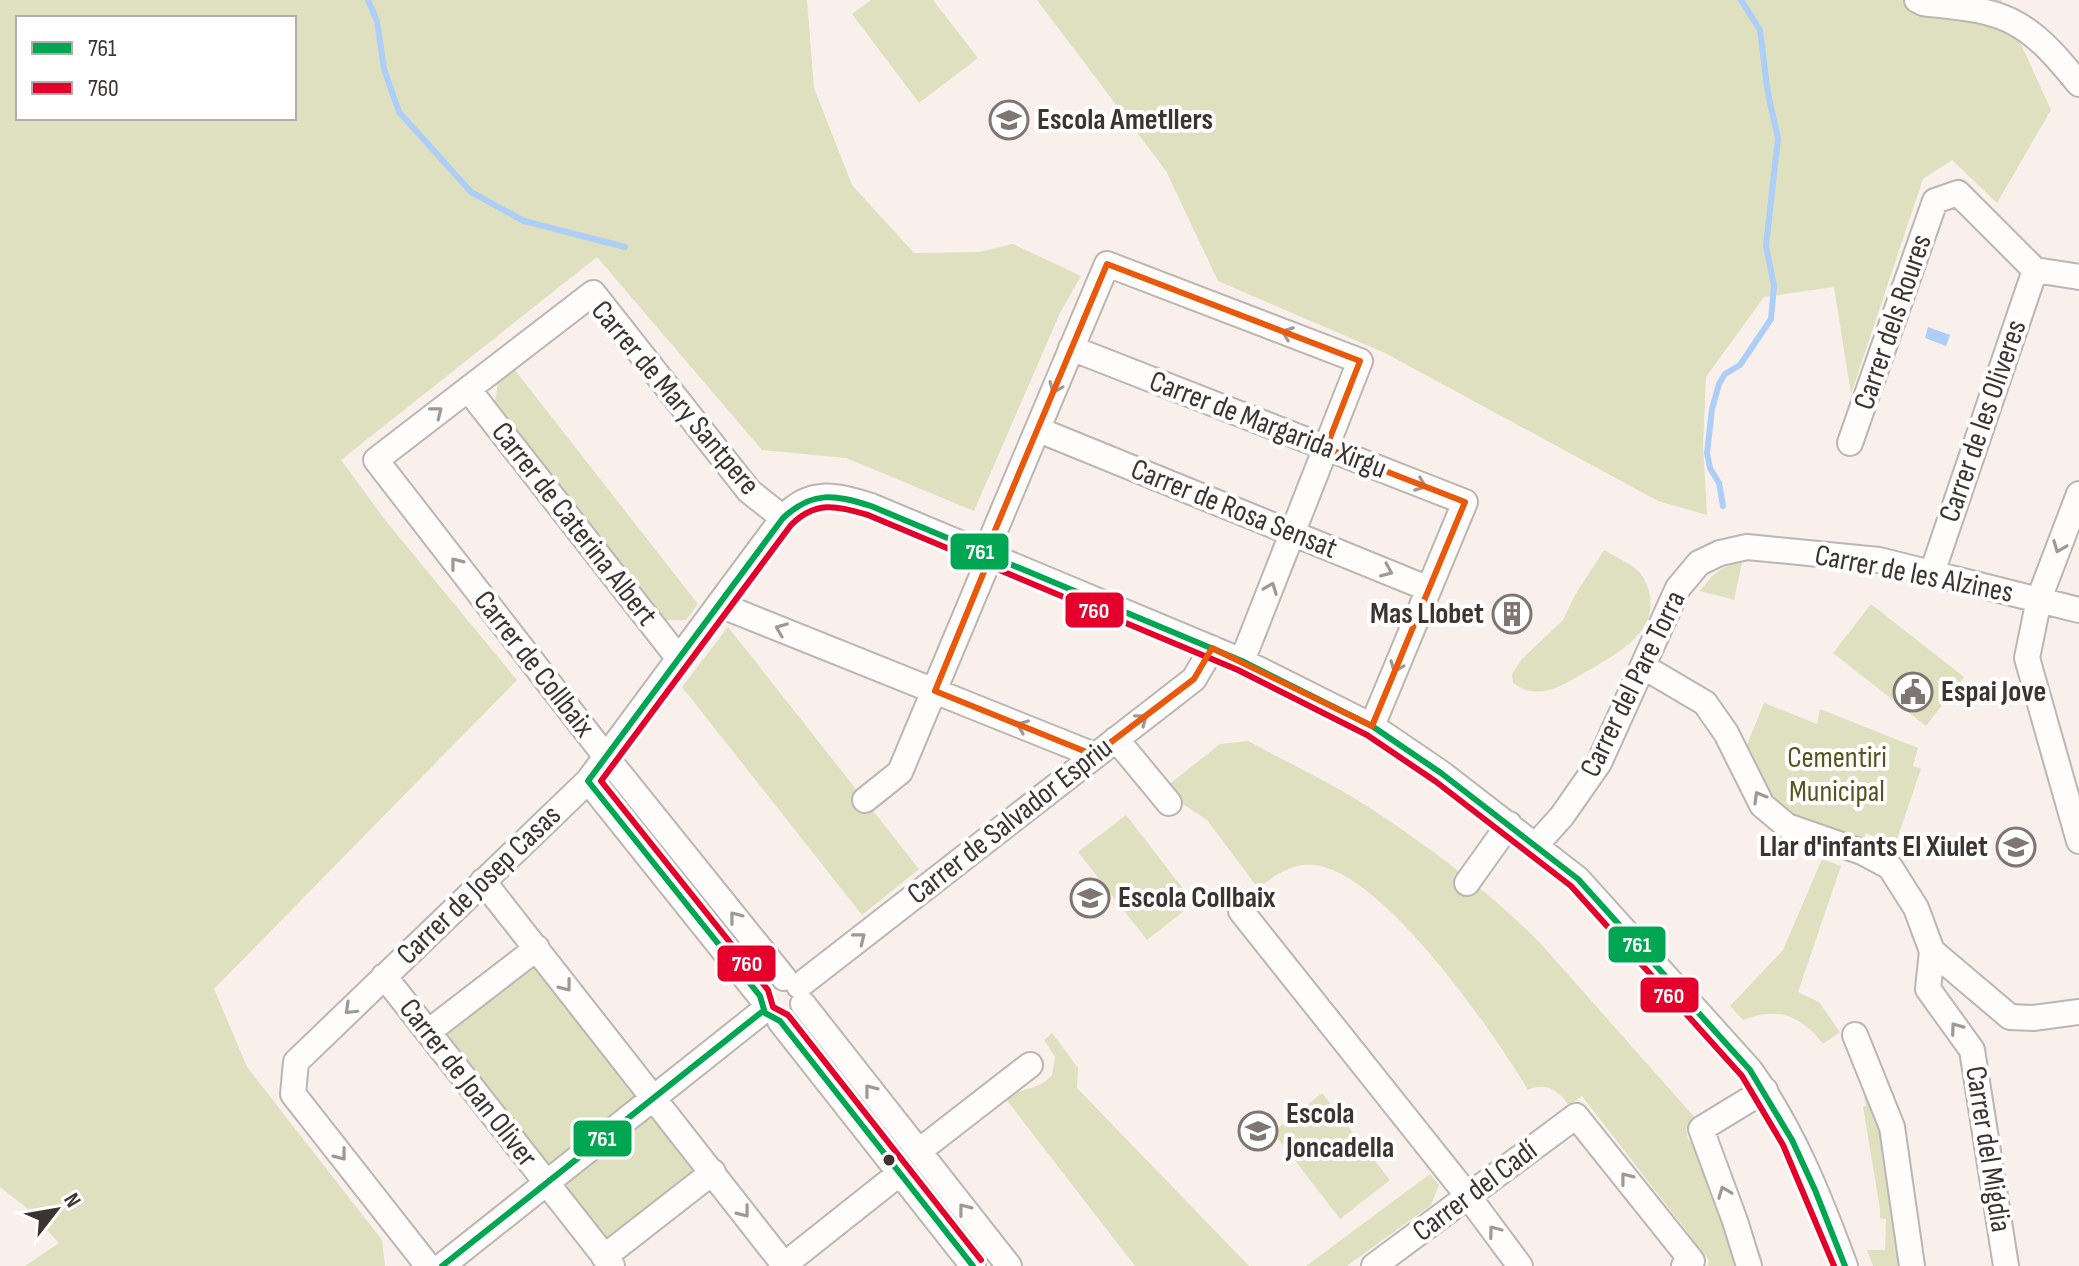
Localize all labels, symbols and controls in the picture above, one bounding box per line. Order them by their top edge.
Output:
legend [16,16,296,120]
text: 761 [88,34,117,63]
text: 760 [88,74,119,103]
school or university icon: Escola Ametllers [988,99,1030,141]
place label: Escola Ametllers [1037,102,1213,138]
street label: Carrer dels Roures [1846,230,1940,414]
street label: Carrer de Mary Santpere [583,293,767,503]
street label: Carrer de les Oliveres [1932,315,2034,527]
one-way arrow [1281,326,1295,343]
street label: Carrer de Margarida Xirgu [1144,363,1392,487]
one-way arrow [1049,380,1065,394]
one-way arrow [428,408,443,422]
street label: Carrer de Caterina Albert [483,415,665,633]
street label: Carrer de Rosa Sensat [1126,451,1342,567]
one-way arrow [1413,475,1427,492]
line badge: 761 [949,532,1010,571]
street label: Carrer de les Alzines [1812,537,2016,611]
text: 761 [966,539,995,566]
one-way arrow [2052,539,2069,553]
one-way arrow [451,558,466,572]
one-way arrow [1379,562,1393,578]
one-way arrow [1261,582,1278,596]
street label: Carrer de Collbaix [466,584,602,744]
street label: Carrer del Pare Torra [1572,585,1694,783]
line badge: 760 [1064,591,1125,629]
building icon: Mas Llobet [1491,593,1533,635]
place label: Mas Llobet [1370,596,1484,632]
text: 760 [1079,598,1109,625]
one-way arrow [775,623,789,639]
one-way arrow [1390,659,1406,673]
public building icon: Espai Jove [1892,671,1934,713]
place label: Espai Jove [1941,674,2046,710]
one-way arrow [1134,714,1148,728]
one-way arrow [1016,719,1030,736]
street label: Carrer de Salvador Espriu [900,730,1120,912]
park label: Cementiri Municipal [1787,740,1887,810]
one-way arrow [1753,791,1769,806]
street label: Carrer de Josep Casas [389,798,569,972]
school or university icon: Llar d'infants El Xiulet [1995,826,2037,868]
place label: Llar d'infants El Xiulet [1759,829,1988,865]
school or university icon: Escola Collbaix [1069,877,1111,919]
place label: Escola Collbaix [1118,880,1276,916]
one-way arrow [730,912,745,926]
line badge: 761 [1607,925,1667,964]
text: 761 [1623,932,1652,959]
one-way arrow [852,934,866,948]
line badge: 760 [716,944,777,983]
text: 760 [732,951,762,978]
line badge: 760 [1639,976,1700,1014]
one-way arrow [556,977,571,991]
text: 760 [1654,983,1684,1010]
street label: Carrer de Joan Oliver [391,992,545,1175]
one-way arrow [345,1000,359,1015]
one-way arrow [1951,1022,1966,1037]
street label: Carrer del Migdia [1957,1063,2019,1235]
one-way arrow [866,1084,880,1099]
place label: Escola Joncadella [1285,1096,1394,1166]
school or university icon: Escola Joncadella [1237,1110,1279,1152]
line badge: 761 [572,1119,633,1158]
text: 761 [588,1126,617,1153]
street label: Carrer del Cadí [1406,1132,1545,1249]
one-way arrow [332,1146,346,1161]
unlabelled marker [881,1152,897,1168]
north arrow [16,1170,96,1250]
one-way arrow [1621,1172,1635,1187]
one-way arrow [1717,1186,1734,1200]
text: N [57,1188,86,1212]
one-way arrow [734,1203,748,1218]
one-way arrow [959,1204,974,1218]
one-way arrow [1489,1225,1504,1240]

